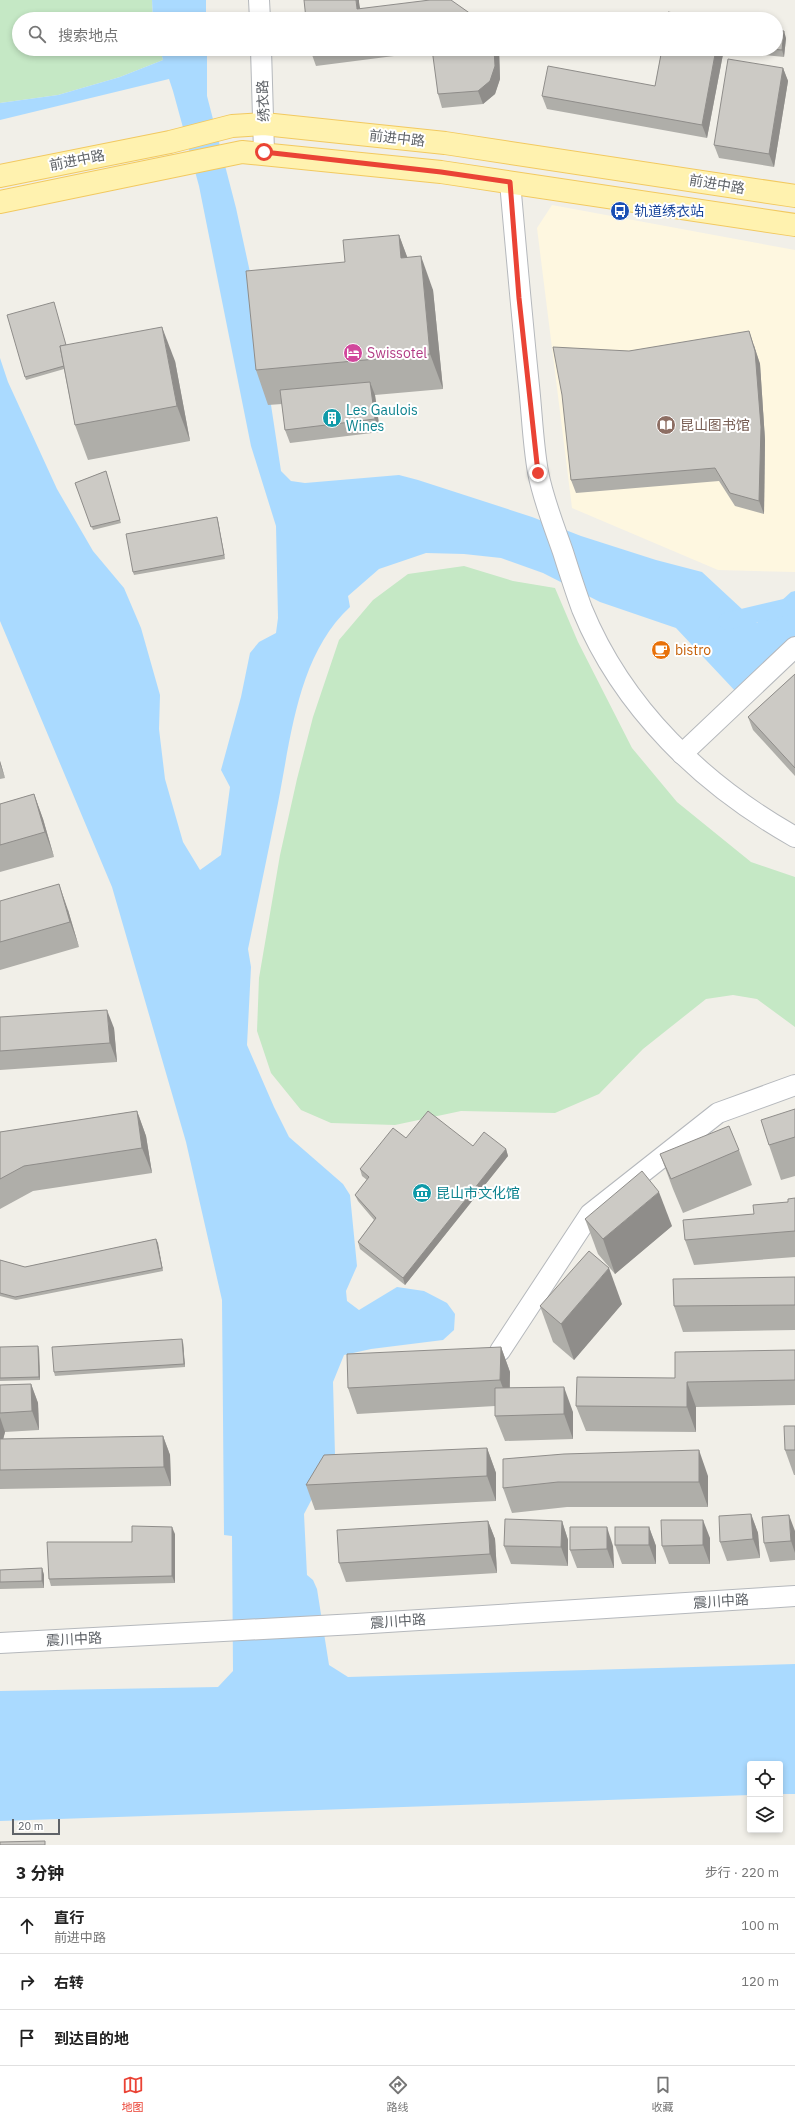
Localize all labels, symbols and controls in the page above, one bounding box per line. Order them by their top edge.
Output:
search box [12,12,783,56]
icon: search [26,23,48,45]
text: 搜索地点 [58,26,118,45]
street label: 绣衣路 [253,80,273,122]
street label: 前进中路 [368,126,426,150]
route start [255,143,273,161]
street label: 前进中路 [48,146,106,174]
street label: 前进中路 [688,171,746,197]
bus stop icon: 轨道绣衣站 [609,200,631,222]
place label: 轨道绣衣站 [634,202,704,220]
hotel icon: Swissotel [342,342,364,364]
place label: Swissotel [367,344,427,362]
place label: Les Gaulois Wines [346,401,418,435]
building icon: Les Gaulois Wines [321,407,343,429]
library icon: 昆山图书馆 [655,414,677,436]
place label: 昆山图书馆 [680,416,750,434]
route end [529,464,547,482]
cafe icon: bistro [650,639,672,661]
place label: bistro [675,641,711,659]
museum icon: 昆山市文化馆 [411,1182,433,1204]
place label: 昆山市文化馆 [436,1184,520,1202]
street label: 震川中路 [692,1590,750,1612]
street label: 震川中路 [369,1610,427,1632]
street label: 震川中路 [46,1629,102,1649]
map controls [747,1761,783,1833]
button: locate [747,1761,783,1797]
button: layers [747,1797,783,1833]
scale bar [12,1817,60,1836]
text: 20 m [18,1819,43,1833]
text: 3 分钟 [16,1862,64,1884]
text: 步行 · 220 m [705,1864,779,1881]
text: 直行 [54,1908,84,1927]
icon: ahead [16,1915,38,1937]
text: 100 m [741,1917,779,1934]
text: 前进中路 [54,1929,106,1946]
icon: right [16,1971,38,1993]
text: 右转 [54,1973,84,1992]
text: 120 m [741,1973,779,1990]
icon: arrive [16,2027,38,2049]
text: 到达目的地 [54,2029,129,2048]
tab: 地图 [122,2074,144,2114]
tab: 路线 [387,2074,409,2114]
tab: 收藏 [652,2074,674,2114]

